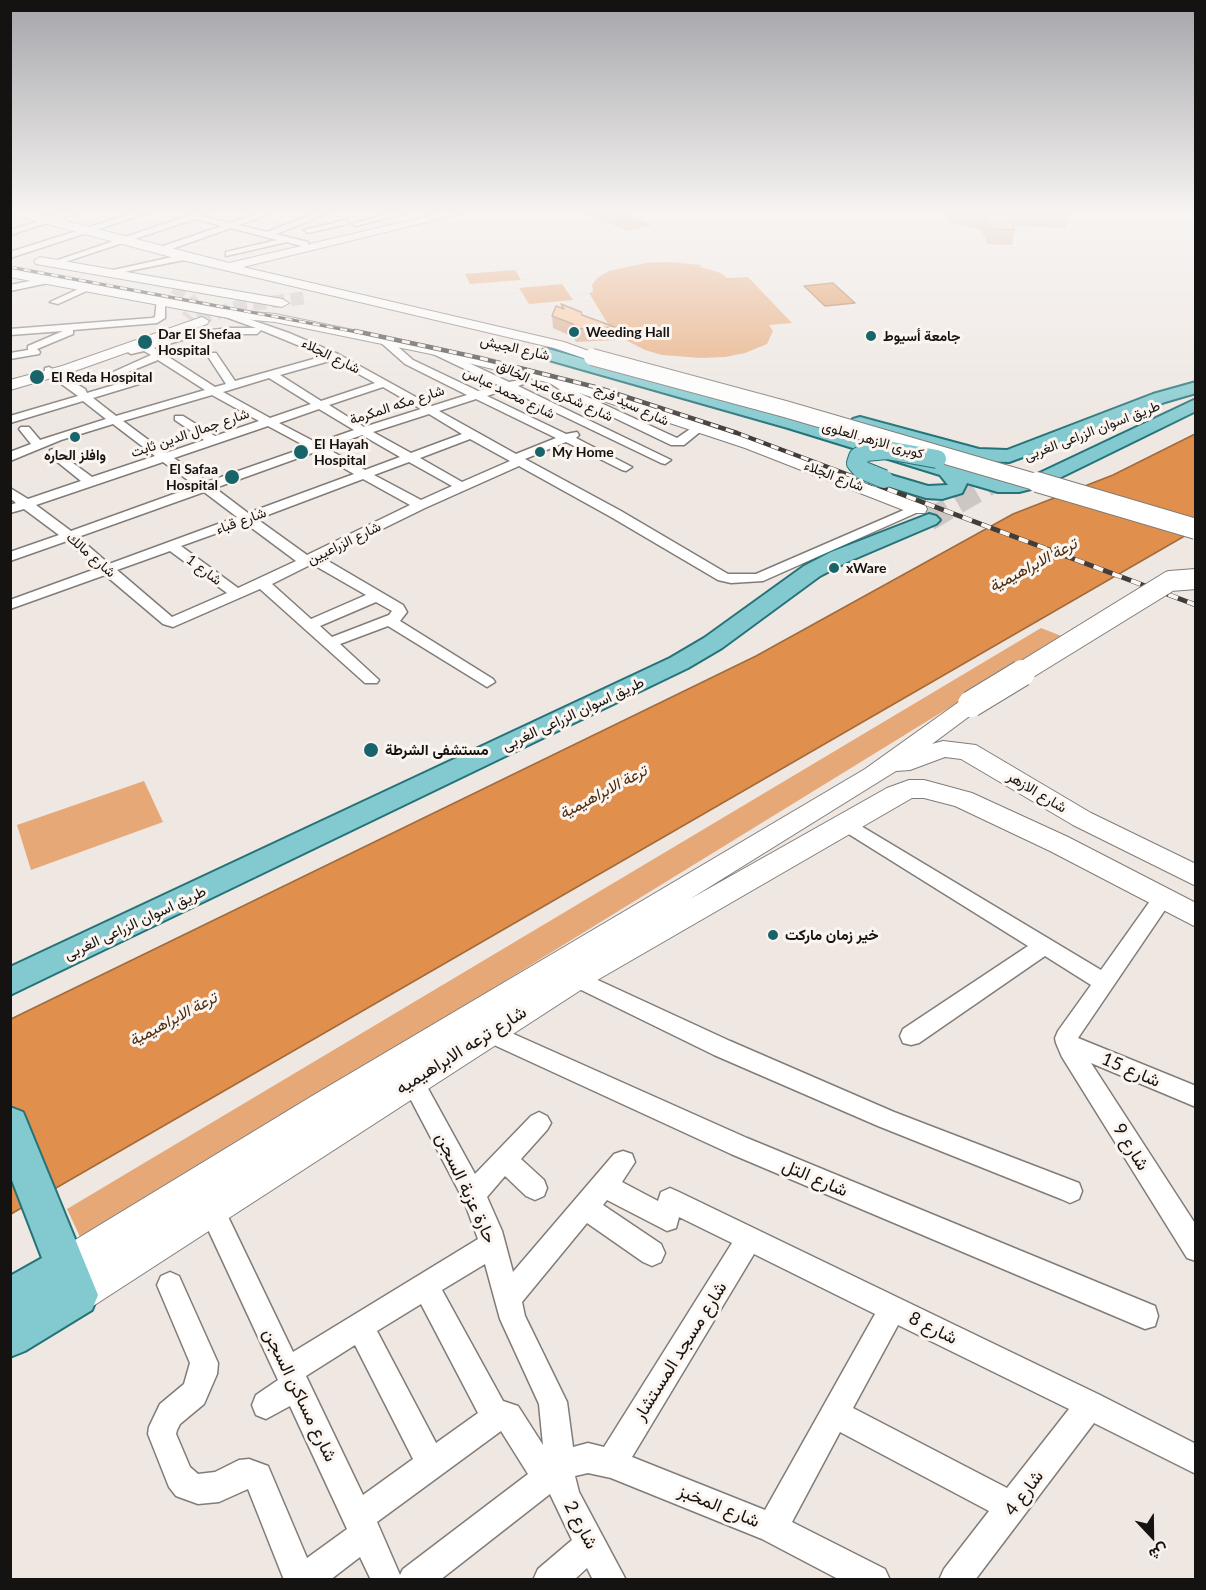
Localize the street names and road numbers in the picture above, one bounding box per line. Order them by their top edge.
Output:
street label: شارع الجيش [479,332,551,364]
street label: شارع الجلاء [299,335,363,377]
street label: شارع شكرى عبد الخالق [494,357,616,425]
street label: شارع محمد عباس [460,363,558,423]
street label: شارع سيد فرج [592,380,672,430]
street label: شارع مكه المكرمة [347,382,447,428]
street label: طريق اسوان الزراعى الغربى [1022,397,1162,465]
street label: شارع جمال الدين ثابت [129,405,251,461]
street label: كوبرى الازهر العلوى [820,417,926,463]
street label: شارع الجلاء [802,457,866,495]
street label: شارع قباء [214,504,268,538]
street label: شارع الزراعيين [304,518,384,568]
street label: شارع مالك [63,529,119,581]
street label: شارع 1 [183,551,225,589]
street label: طريق اسوان الزراعى الغربى [499,673,647,755]
street label: شارع الازهر [1004,767,1070,817]
street label: طريق اسوان الزراعى الغربى [61,882,209,964]
street label: شارع ترعه الابراهيميه [392,1001,530,1099]
street label: شارع 15 [1098,1048,1164,1092]
street label: شارع 9 [1108,1120,1154,1174]
street label: حارة عزبة السجن [431,1129,501,1247]
street label: شارع التل [779,1155,851,1201]
street label: شارع مسجد المستشار [629,1278,731,1424]
street label: شارع 8 [905,1307,961,1349]
street label: شارع مساكن السجن [258,1325,342,1465]
street label: شارع 4 [1000,1466,1048,1520]
street label: شارع المخبز [675,1480,763,1532]
street label: شارع 2 [559,1497,603,1553]

